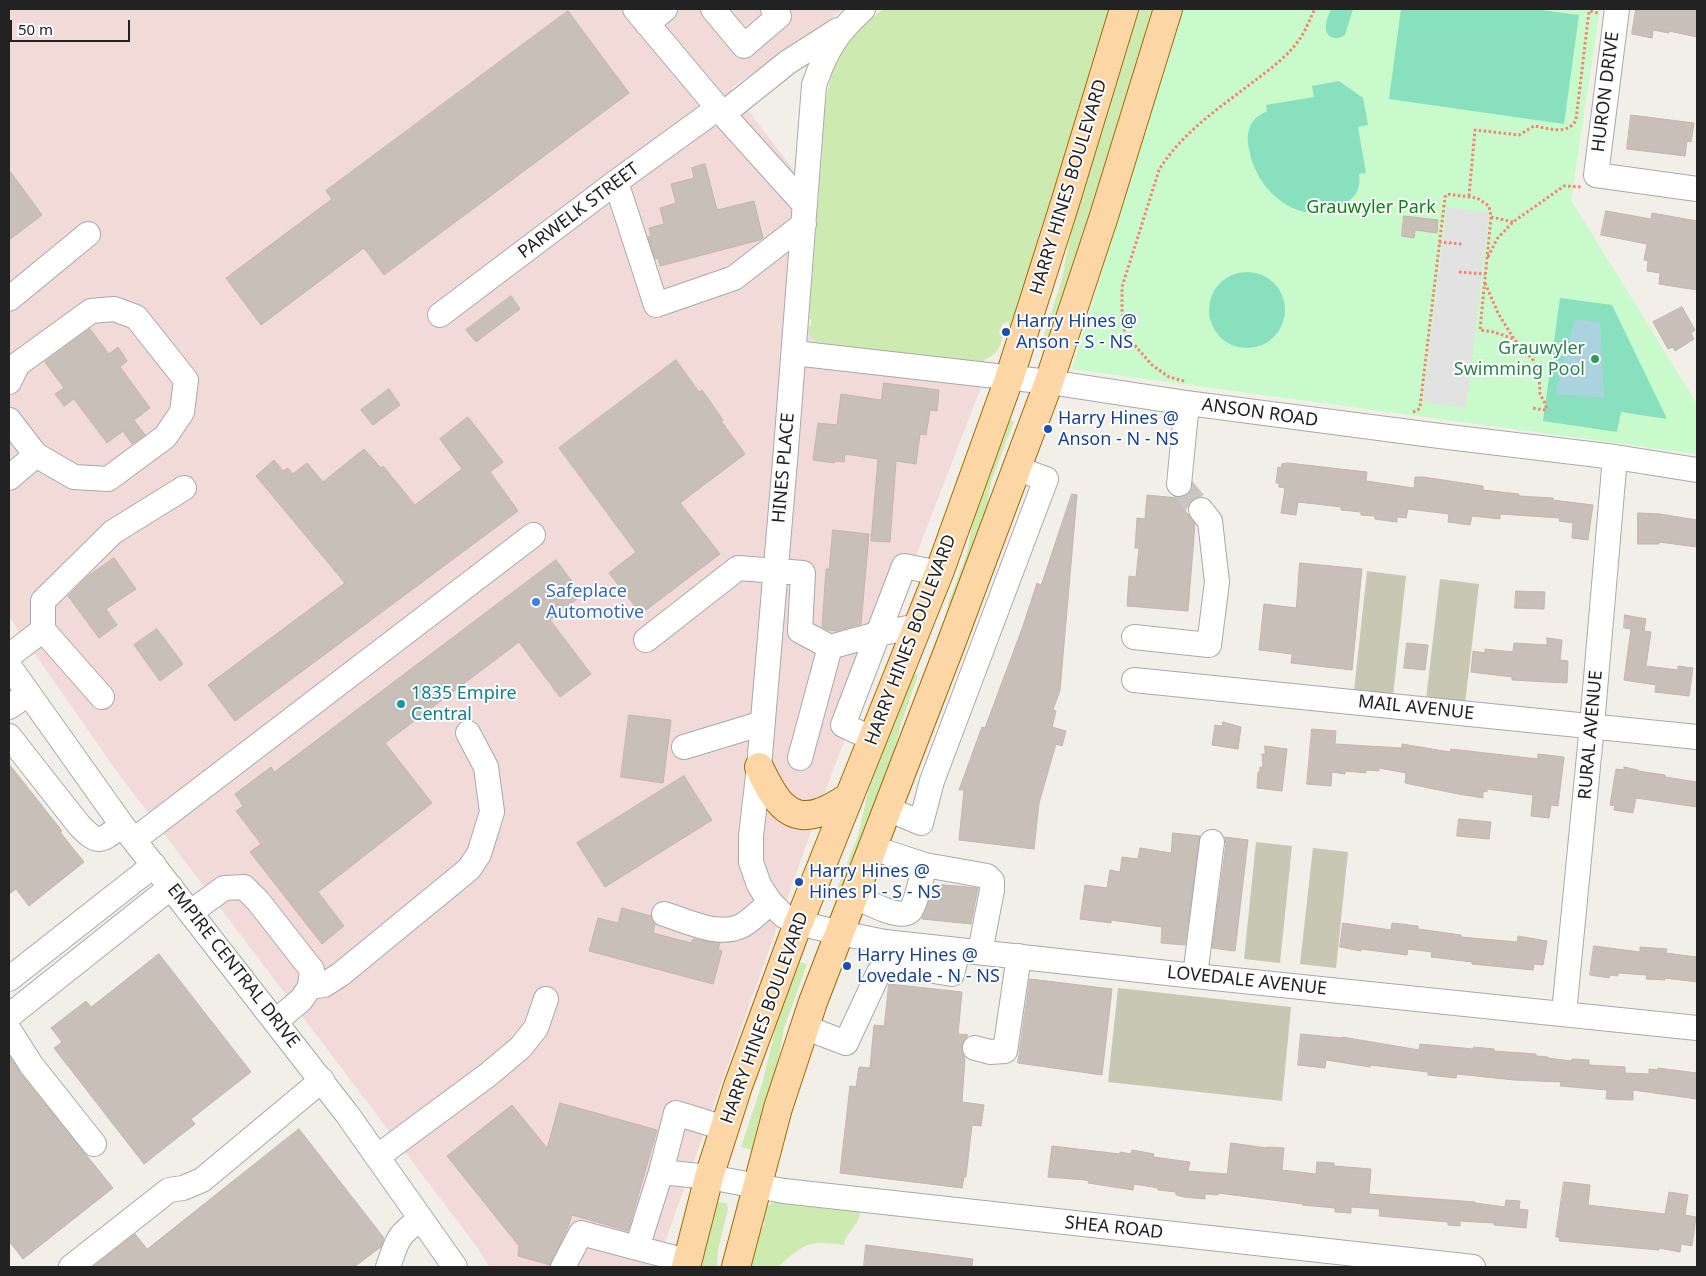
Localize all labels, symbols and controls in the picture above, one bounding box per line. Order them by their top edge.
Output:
scale bar [12,10,132,42]
text: 50 m [18,19,53,39]
street label: HURON DRIVE [1588,30,1624,154]
street label: HARRY HINES BOULEVARD [1026,77,1112,297]
street label: PARWELK STREET [514,159,644,263]
park label: Grauwyler Park [1306,197,1436,219]
place label: Harry Hines @ Anson - S - NS [1016,311,1137,354]
marker: Harry Hines @ Anson - S - NS [1000,326,1012,338]
place label: Grauwyler Swimming Pool [1454,338,1585,380]
marker: Grauwyler Swimming Pool [1589,353,1601,365]
street label: ANSON ROAD [1201,394,1319,432]
place label: Harry Hines @ Anson - N - NS [1058,408,1179,450]
street label: HINES PLACE [768,412,800,524]
marker: Harry Hines @ Anson - N - NS [1042,423,1054,435]
street label: HARRY HINES BOULEVARD [861,532,961,748]
place label: Safeplace Automotive [546,581,644,624]
marker: Safeplace Automotive [530,596,542,608]
street label: RURAL AVENUE [1575,670,1607,800]
place label: 1835 Empire Central [411,683,517,726]
street label: MAIL AVENUE [1357,691,1475,725]
marker: 1835 Empire Central [395,698,407,710]
place label: Harry Hines @ Hines Pl - S - NS [809,861,941,904]
marker: Harry Hines @ Hines Pl - S - NS [793,876,805,888]
street label: EMPIRE CENTRAL DRIVE [162,880,304,1052]
street label: HARRY HINES BOULEVARD [717,909,813,1127]
place label: Harry Hines @ Lovedale - N - NS [857,945,1000,988]
marker: Harry Hines @ Lovedale - N - NS [841,960,853,972]
street label: LOVEDALE AVENUE [1166,962,1328,1000]
street label: SHEA ROAD [1064,1212,1164,1244]

